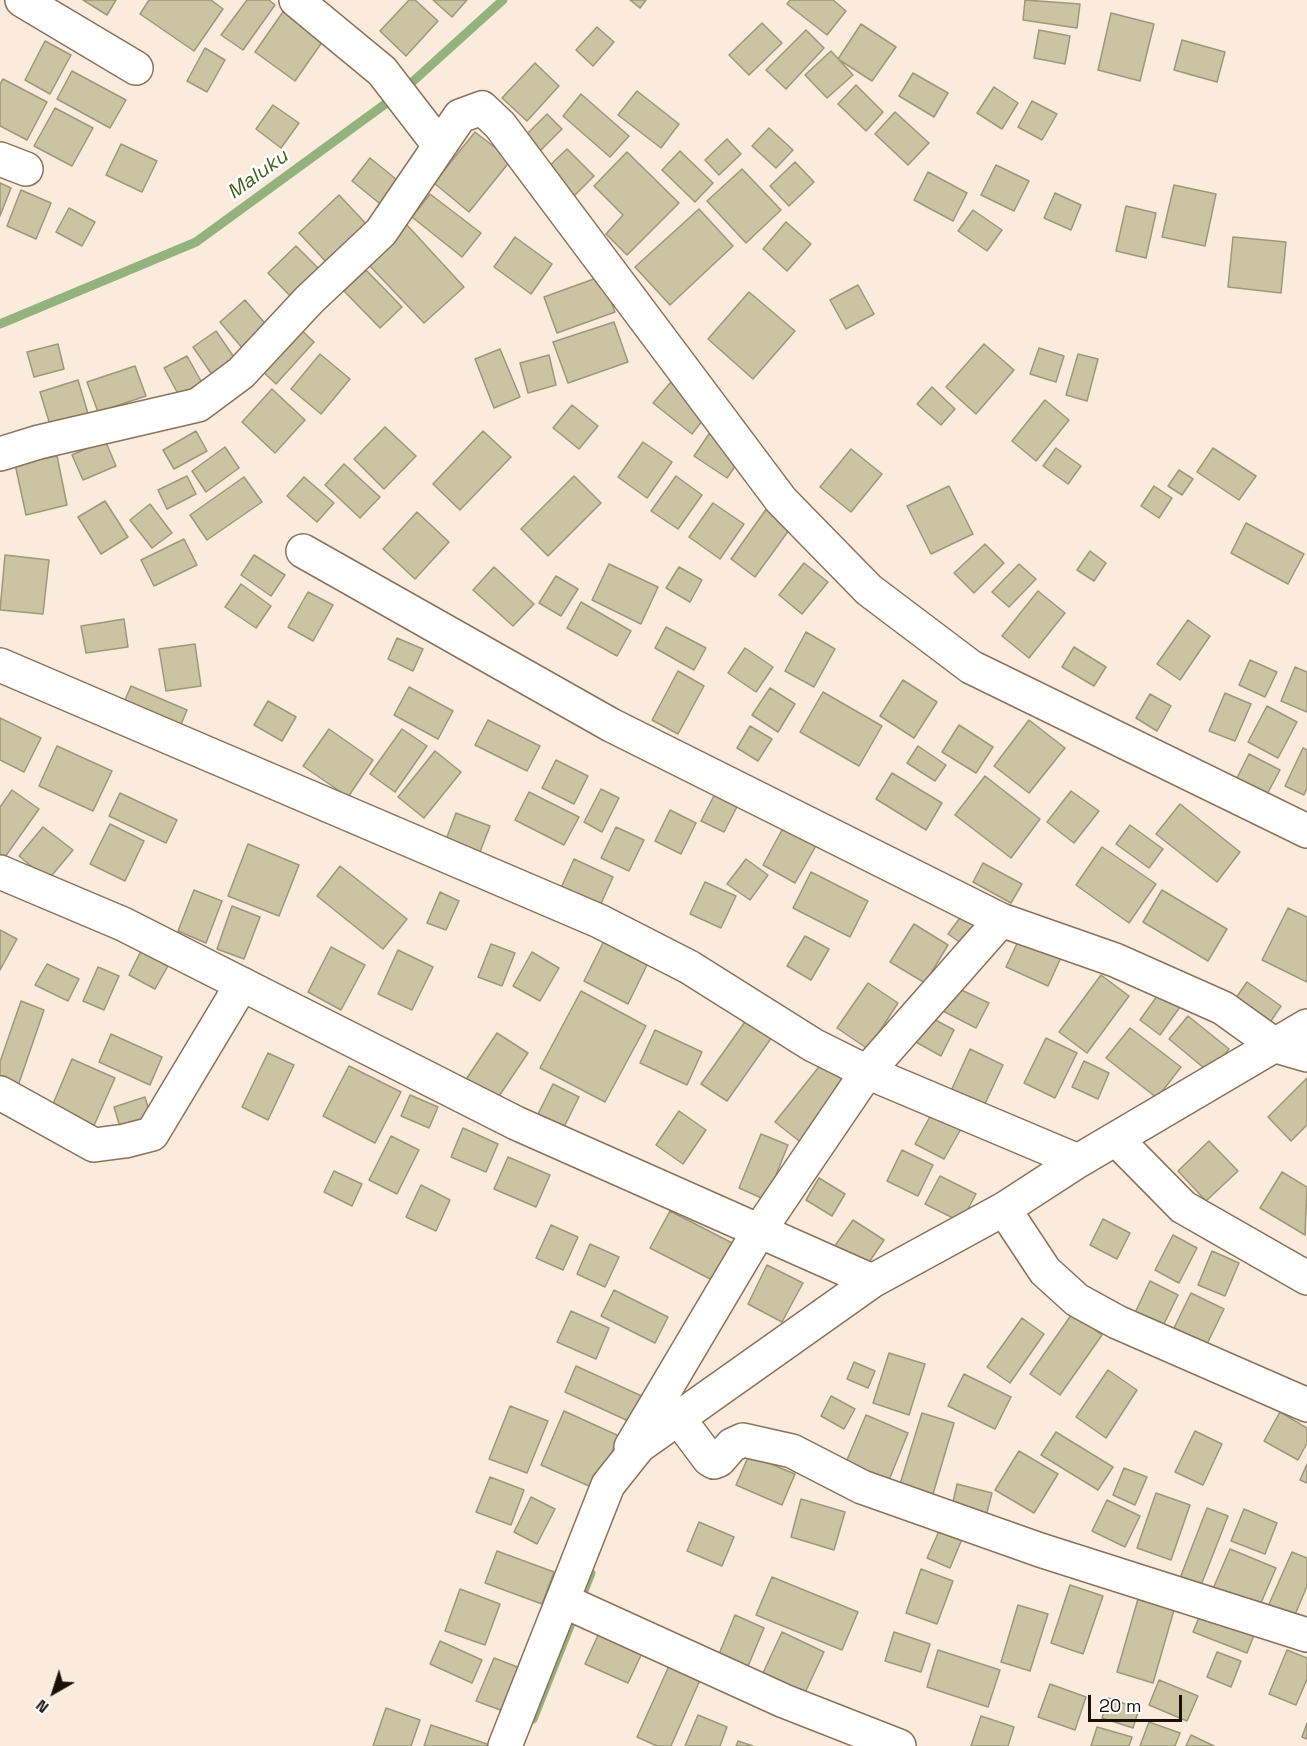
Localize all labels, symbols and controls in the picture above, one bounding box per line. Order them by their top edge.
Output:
water label: Maluku [223,145,293,205]
north arrow [24,1662,84,1722]
scale bar [1091,1683,1186,1721]
text: 20 m [1099,1694,1142,1717]
text: N [32,1695,53,1718]

